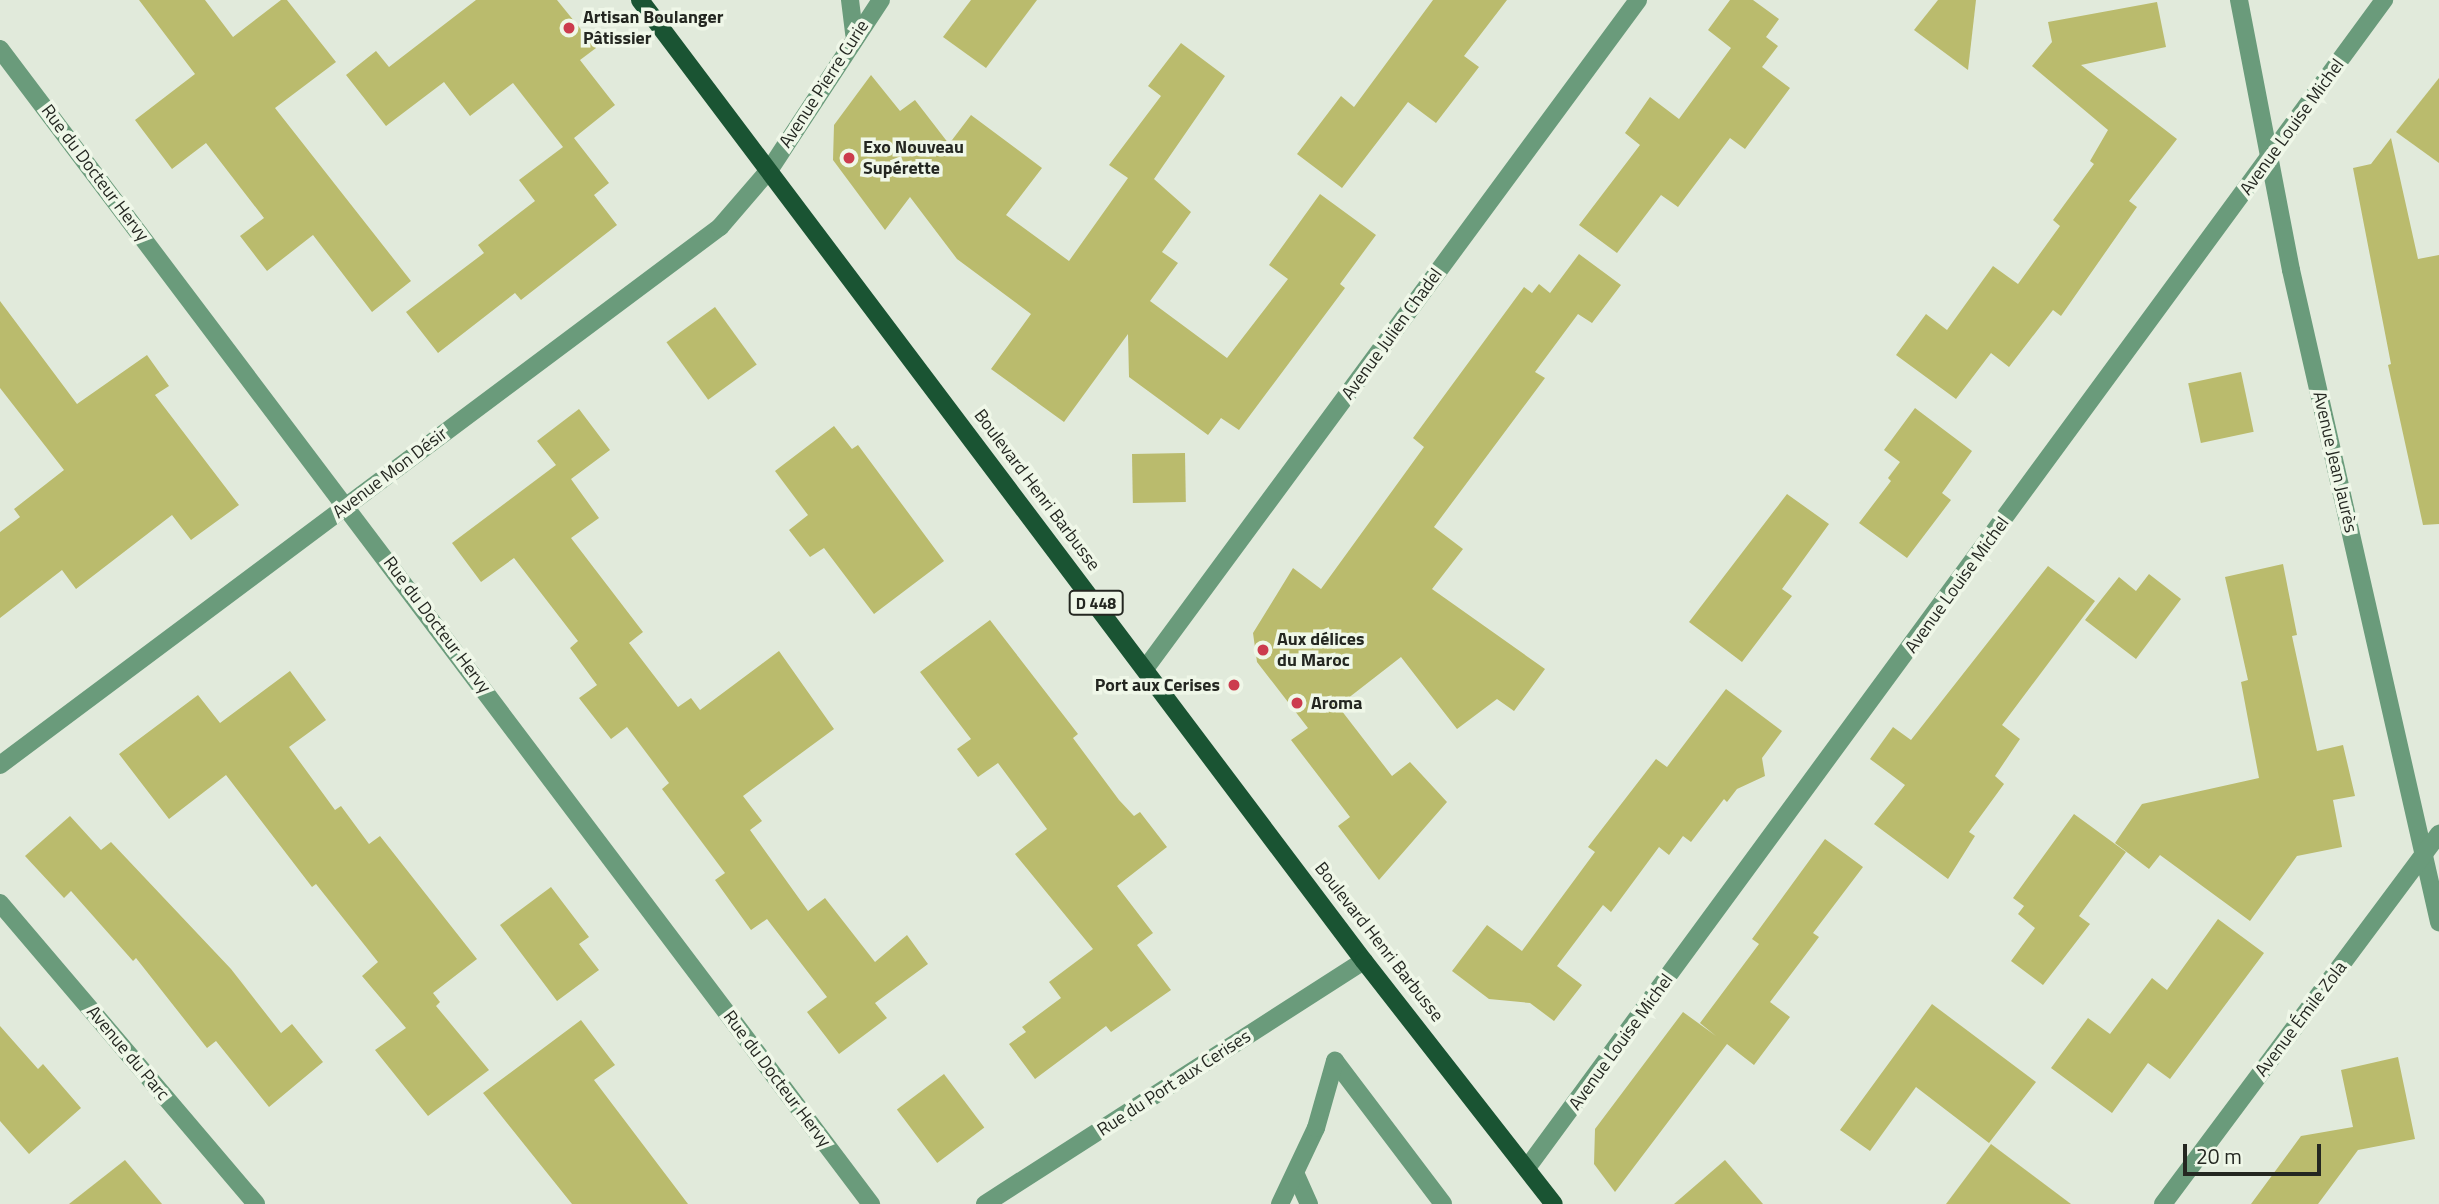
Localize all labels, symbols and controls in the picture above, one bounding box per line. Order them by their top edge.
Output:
place label: Artisan Boulanger Pâtissier [583,7,723,50]
street label: Avenue Pierre Curie [775,16,873,152]
marker: Artisan Boulanger Pâtissier [561,20,577,36]
street label: Avenue Louise Michel [2235,55,2349,199]
street label: Rue du Docteur Hervy [37,100,153,246]
place label: Exo Nouveau Supérette [863,137,964,180]
marker: Exo Nouveau Supérette [841,150,857,166]
street label: Avenue Julien Chadel [1337,264,1447,404]
street label: Avenue Jean Jaurès [2308,389,2362,535]
street label: Boulevard Henri Barbusse [969,405,1105,575]
street label: Avenue Mon Désir [329,423,451,523]
street label: Avenue Louise Michel [1900,513,2014,657]
street label: Rue du Docteur Hervy [379,552,495,698]
road number: D 448 [1068,590,1124,616]
place label: Aux délices du Maroc [1277,629,1364,672]
marker: Aux délices du Maroc [1255,642,1271,658]
place label: Port aux Cerises [1095,674,1220,696]
marker: Port aux Cerises [1226,677,1242,693]
place label: Aroma [1311,692,1362,714]
marker: Aroma [1289,695,1305,711]
street label: Boulevard Henri Barbusse [1310,858,1448,1026]
street label: Avenue Émile Zola [2251,957,2351,1081]
street label: Avenue Louise Michel [1564,970,1678,1114]
street label: Avenue du Parc [82,1001,174,1105]
street label: Rue du Docteur Hervy [719,1006,835,1152]
street label: Rue du Port aux Cerises [1093,1025,1255,1141]
scale bar [2187,1130,2325,1174]
text: 20 m [2196,1140,2242,1172]

